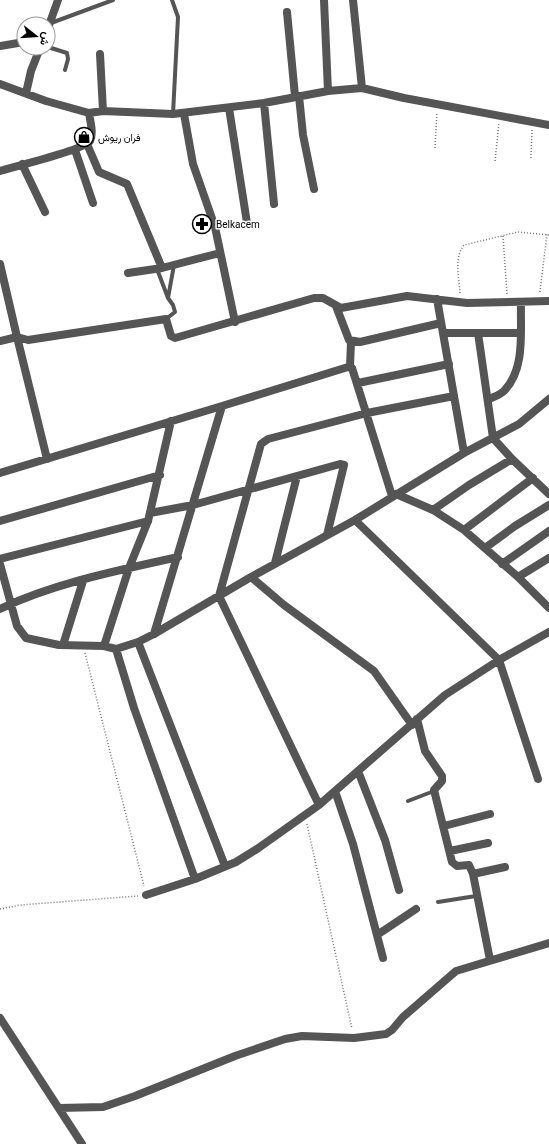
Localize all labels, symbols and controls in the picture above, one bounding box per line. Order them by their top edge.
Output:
north arrow [16,16,56,56]
text: ش [37,31,53,47]
shop icon: فران ريوش [73,126,95,148]
place label: فران ريوش [98,132,141,144]
pharmacy icon: Belkacem [191,213,213,235]
place label: Belkacem [216,219,260,230]

